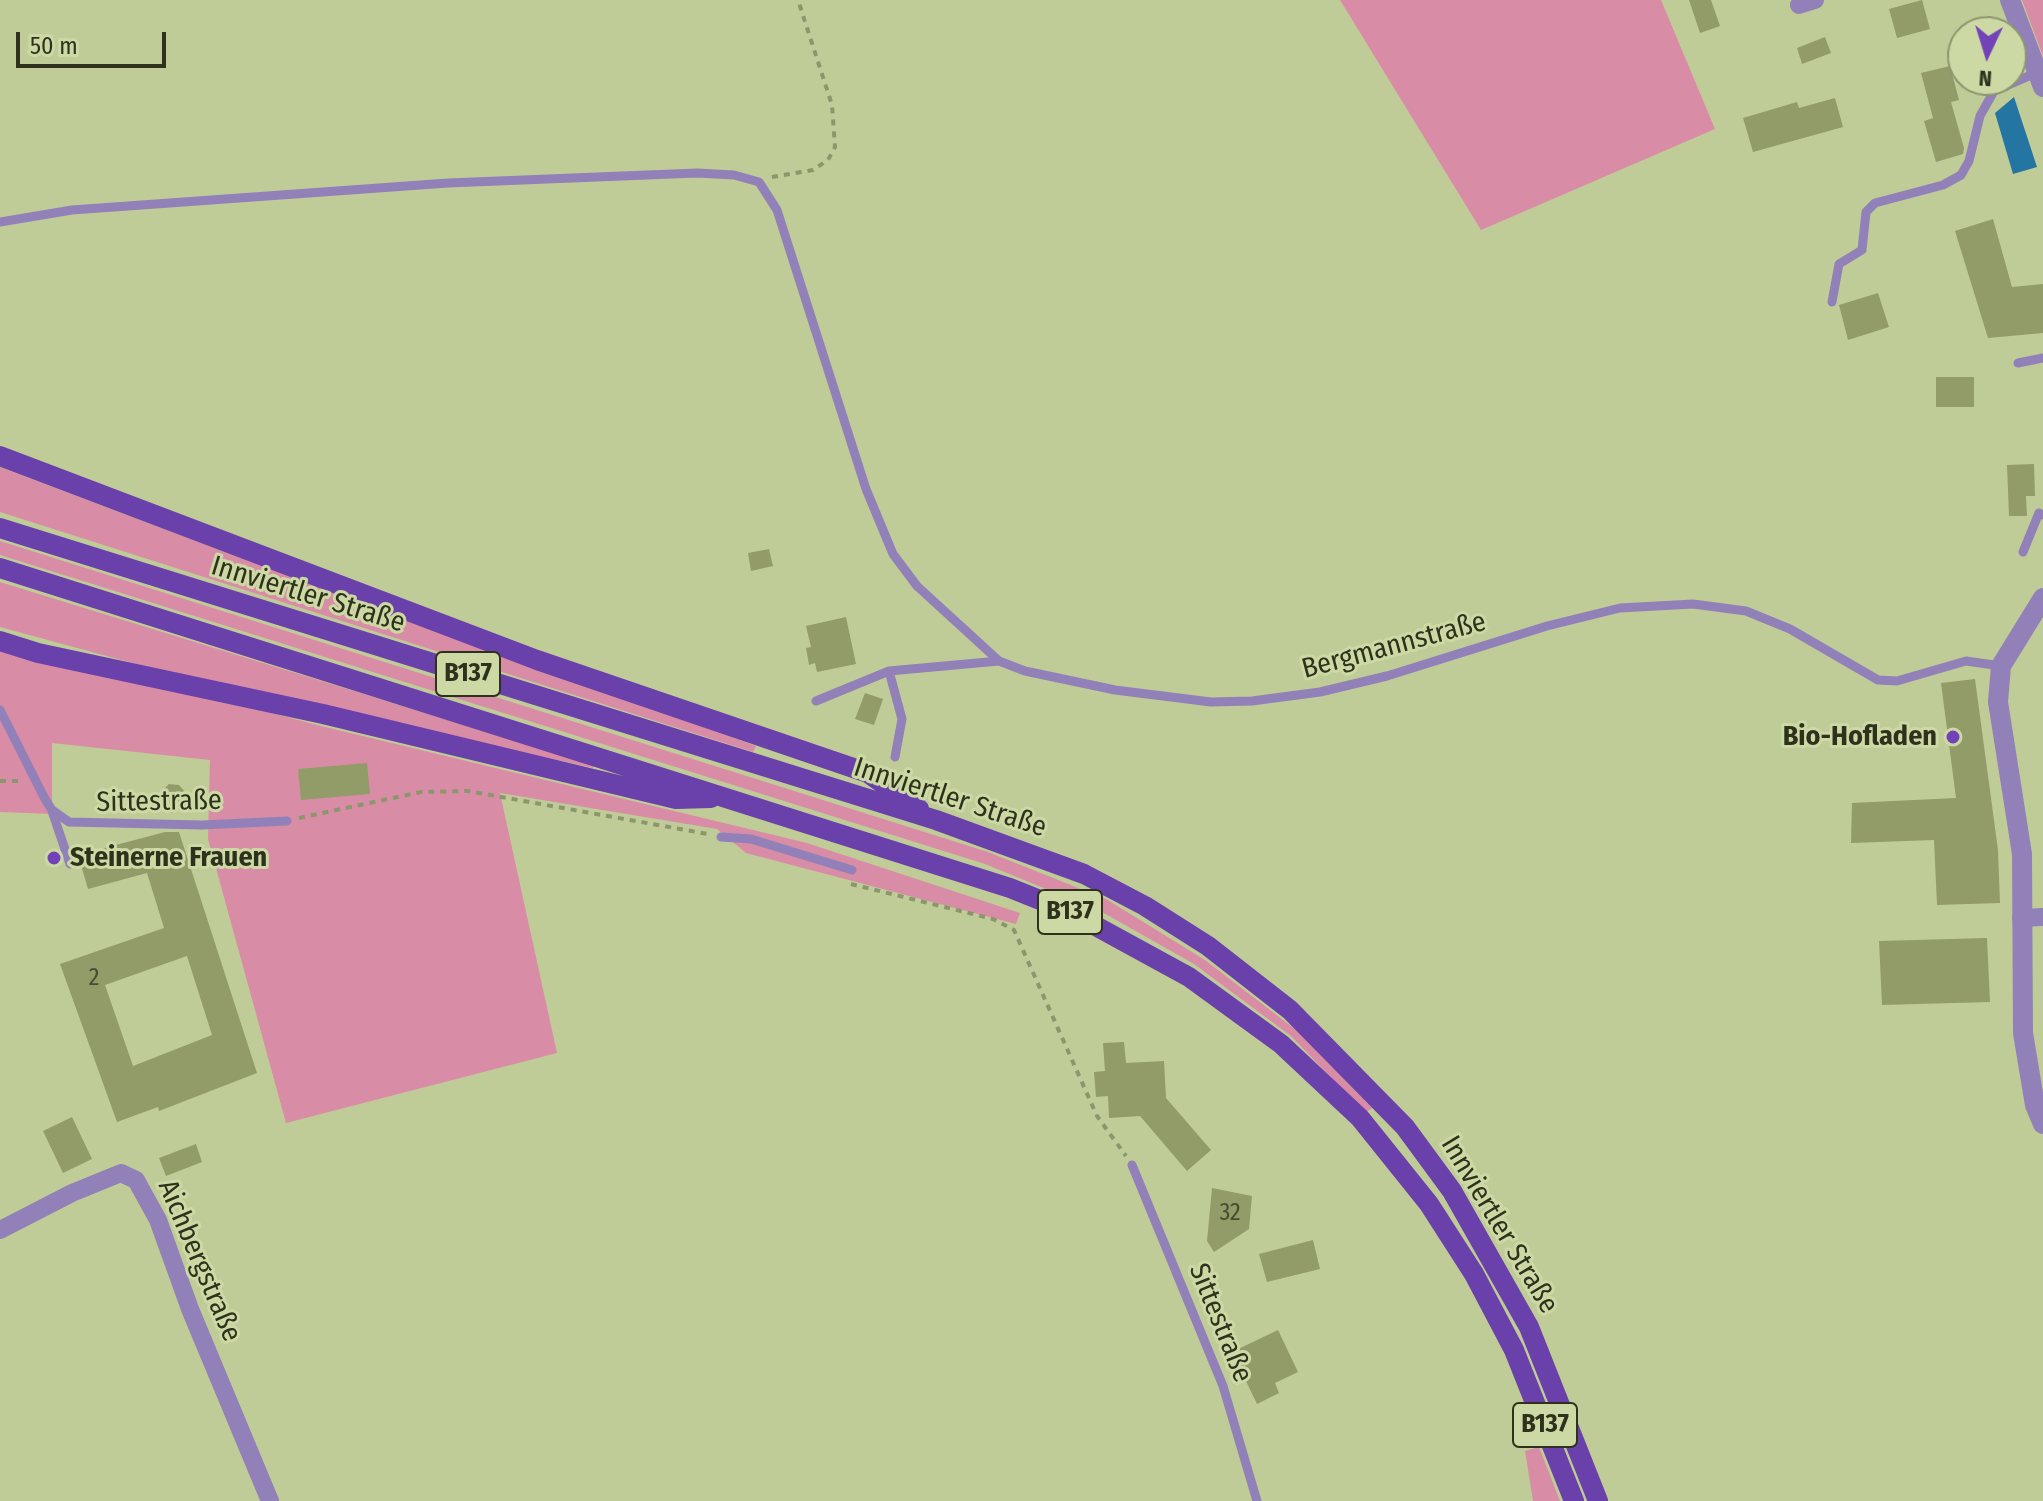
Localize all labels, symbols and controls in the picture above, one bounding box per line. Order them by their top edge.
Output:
scale bar [20,16,170,66]
north arrow [1947,16,2027,96]
text: 50 m [30,32,78,60]
text: N [1978,65,1993,92]
street label: Innviertler Straße [207,550,409,640]
street label: Bergmannstraße [1298,605,1490,687]
road number: B137 [436,652,500,696]
place label: Bio-Hofladen [1783,720,1937,754]
marker: Bio-Hofladen [1944,728,1962,746]
street label: Innviertler Straße [849,751,1051,845]
street label: Sittestraße [96,784,222,820]
place label: Steinerne Frauen [70,841,267,875]
marker: Steinerne Frauen [45,849,63,867]
road number: B137 [1038,890,1102,934]
house number: 2 [89,964,99,992]
street label: Innviertler Straße [1433,1130,1565,1320]
street label: Aichbergstraße [150,1175,248,1347]
house number: 32 [1219,1199,1241,1227]
street label: Sittestraße [1181,1259,1259,1387]
road number: B137 [1513,1403,1577,1447]

